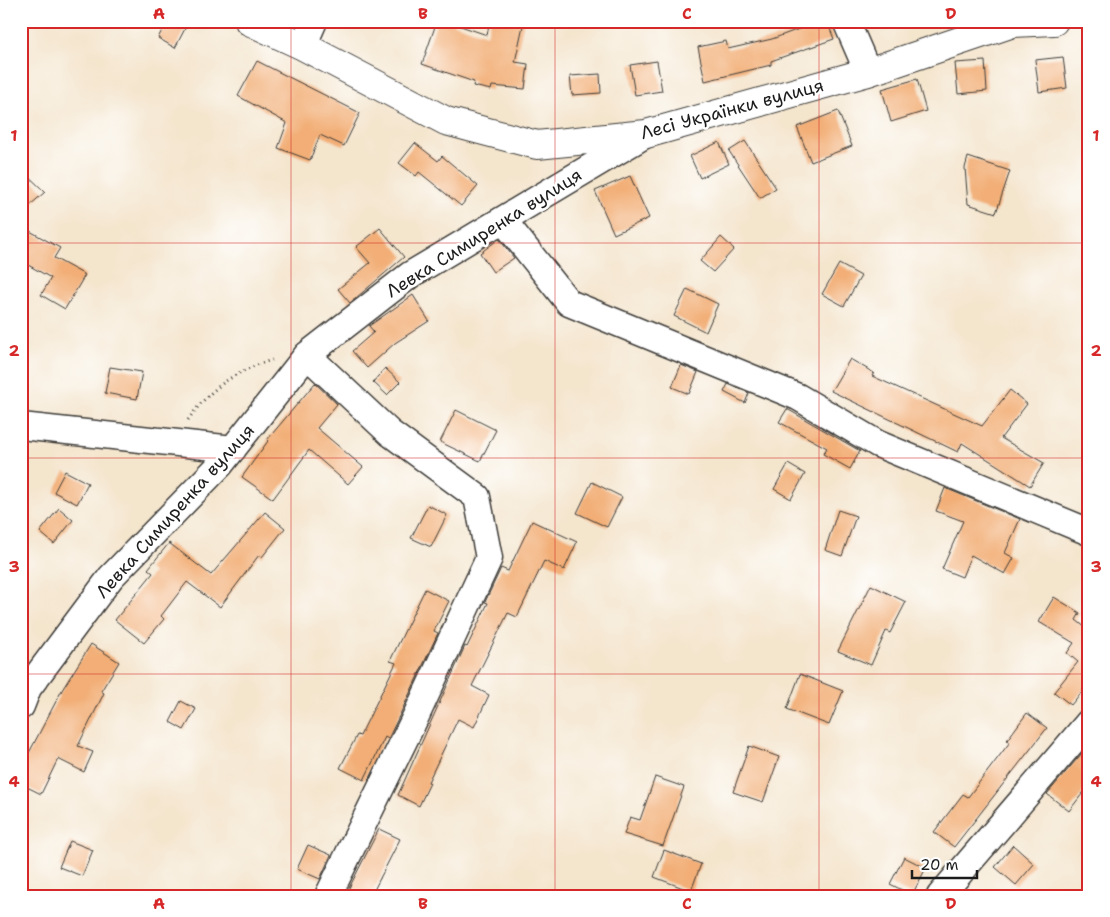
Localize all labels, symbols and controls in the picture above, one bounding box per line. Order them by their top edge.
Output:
text: A [153,3,165,24]
text: B [418,3,428,24]
text: C [682,3,692,24]
text: D [945,3,957,24]
street label: Лесі Українки вулиця [638,73,826,145]
text: 1 [10,125,18,146]
text: 1 [1092,125,1100,146]
street label: Левка Симиренка вулиця [382,163,586,303]
text: 2 [8,340,20,361]
text: 2 [1090,340,1102,361]
street label: Левка Симиренка вулиця [90,419,260,603]
text: 3 [8,556,20,577]
text: 3 [1090,556,1102,577]
text: 4 [8,771,20,792]
text: 4 [1090,771,1102,792]
scale bar [912,847,978,879]
text: 20 m [920,855,959,875]
text: A [153,893,165,914]
text: B [418,893,428,914]
text: C [682,893,692,914]
text: D [945,893,957,914]

